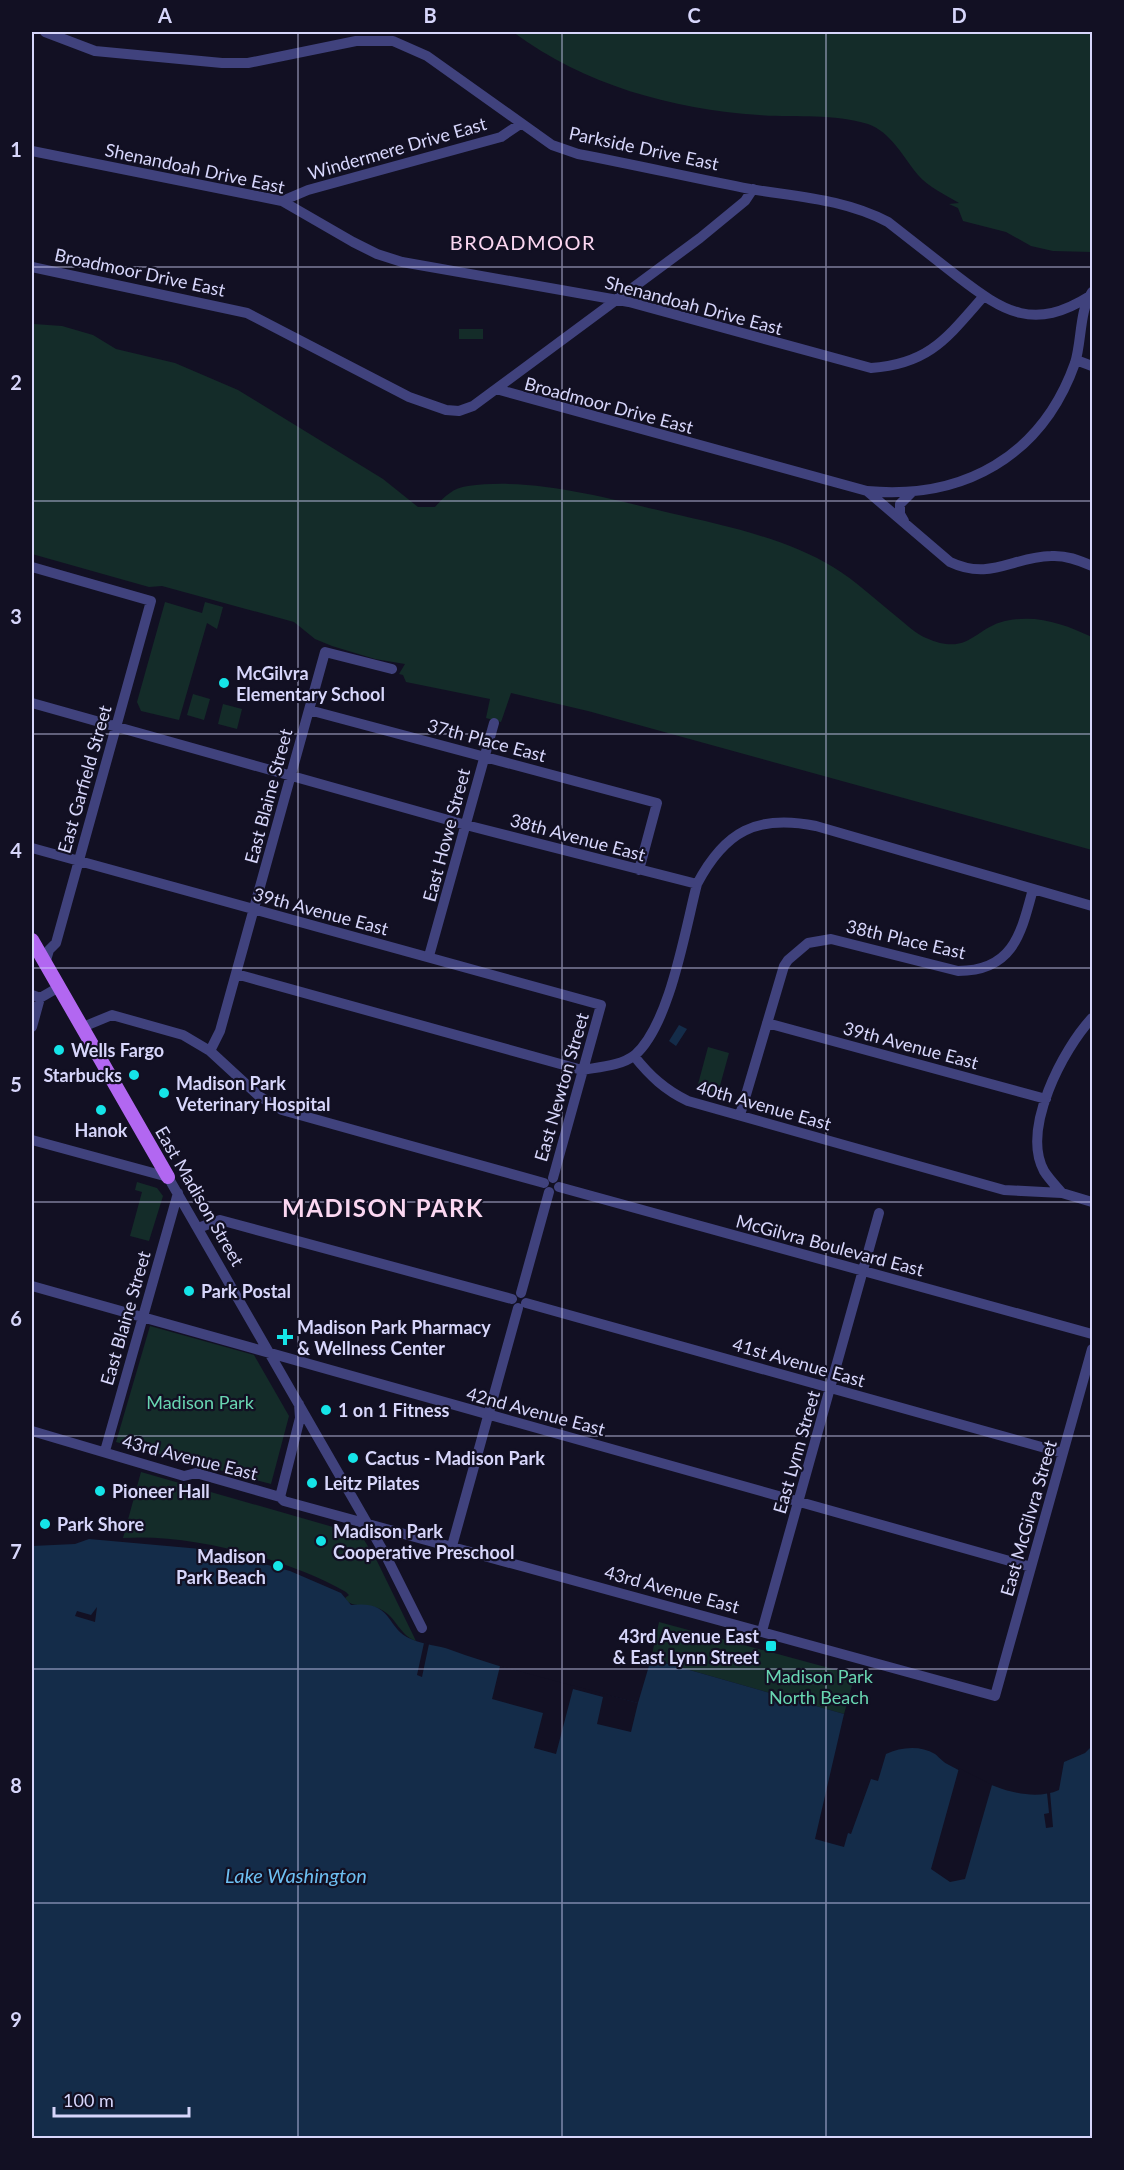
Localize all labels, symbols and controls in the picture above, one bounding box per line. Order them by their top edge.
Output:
text: A [157,3,172,27]
text: B [423,3,437,27]
text: C [687,3,701,27]
text: D [951,3,967,27]
street label: Windermere Drive East [305,112,489,184]
street label: Parkside Drive East [567,121,721,175]
text: 1 [10,137,22,161]
street label: Shenandoah Drive East [103,138,287,198]
district label: BROADMOOR [450,230,596,254]
street label: Broadmoor Drive East [53,243,228,301]
street label: Shenandoah Drive East [603,271,786,339]
text: 2 [10,370,22,394]
street label: Broadmoor Drive East [522,372,696,438]
text: 3 [10,604,22,628]
place label: McGilvra Elementary School [236,662,385,705]
marker: McGilvra Elementary School [217,676,231,690]
street label: East Garfield Street [52,702,116,855]
street label: 37th Place East [425,714,549,767]
street label: East Blaine Street [239,726,297,866]
street label: East Howe Street [418,765,475,904]
street label: 38th Avenue East [508,808,649,866]
text: 4 [10,838,22,862]
street label: 39th Avenue East [251,882,392,940]
street label: 38th Place East [844,915,968,964]
street label: East Newton Street [529,1010,593,1164]
street label: 39th Avenue East [841,1016,982,1074]
place label: Wells Fargo [71,1039,164,1061]
marker: Wells Fargo [52,1043,66,1057]
place label: Starbucks [43,1064,122,1086]
marker: Starbucks [127,1068,141,1082]
text: 5 [10,1072,22,1096]
place label: Madison Park Veterinary Hospital [175,1072,330,1115]
street label: 40th Avenue East [694,1075,834,1135]
marker: Madison Park Veterinary Hospital [157,1086,171,1100]
marker: Hanok [94,1103,108,1117]
place label: Hanok [75,1119,128,1141]
street label: East Madison Street [151,1122,249,1270]
district label: MADISON PARK [282,1193,484,1222]
street label: McGilvra Boulevard East [734,1209,927,1281]
street label: East Blaine Street [95,1248,155,1388]
place label: Park Postal [201,1280,291,1302]
marker: Park Postal [182,1284,196,1298]
text: 6 [10,1306,22,1330]
place label: Madison Park Pharmacy & Wellness Center [297,1316,491,1359]
marker: Madison Park Pharmacy & Wellness Center [278,1330,292,1344]
street label: 41st Avenue East [730,1333,868,1392]
street label: 42nd Avenue East [464,1382,608,1440]
street label: East Lynn Street [768,1387,824,1516]
park label: Madison Park [146,1391,255,1413]
place label: 1 on 1 Fitness [338,1399,450,1421]
marker: 1 on 1 Fitness [319,1403,333,1417]
street label: 43rd Avenue East [120,1430,261,1485]
street label: East McGilvra Street [995,1437,1061,1599]
place label: Cactus - Madison Park [365,1447,545,1469]
marker: Cactus - Madison Park [346,1451,360,1465]
place label: Leitz Pilates [324,1472,420,1494]
marker: Leitz Pilates [305,1476,319,1490]
place label: Pioneer Hall [112,1480,210,1502]
marker: Pioneer Hall [93,1484,107,1498]
place label: Park Shore [57,1513,144,1535]
marker: Park Shore [38,1517,52,1531]
place label: Madison Park Cooperative Preschool [333,1520,515,1563]
marker: Madison Park Cooperative Preschool [314,1534,328,1548]
text: 7 [10,1539,22,1563]
place label: Madison Park Beach [176,1545,266,1588]
marker: Madison Park Beach [271,1559,285,1573]
street label: 43rd Avenue East [602,1560,742,1618]
place label: 43rd Avenue East & East Lynn Street [613,1625,759,1668]
marker: 43rd Avenue East & East Lynn Street [764,1639,778,1653]
park label: Madison Park North Beach [765,1665,874,1708]
text: 8 [10,1773,22,1797]
water label: Lake Washington [225,1863,367,1887]
text: 9 [10,2007,22,2031]
scale bar [54,2080,189,2118]
text: 100 m [63,2089,114,2111]

